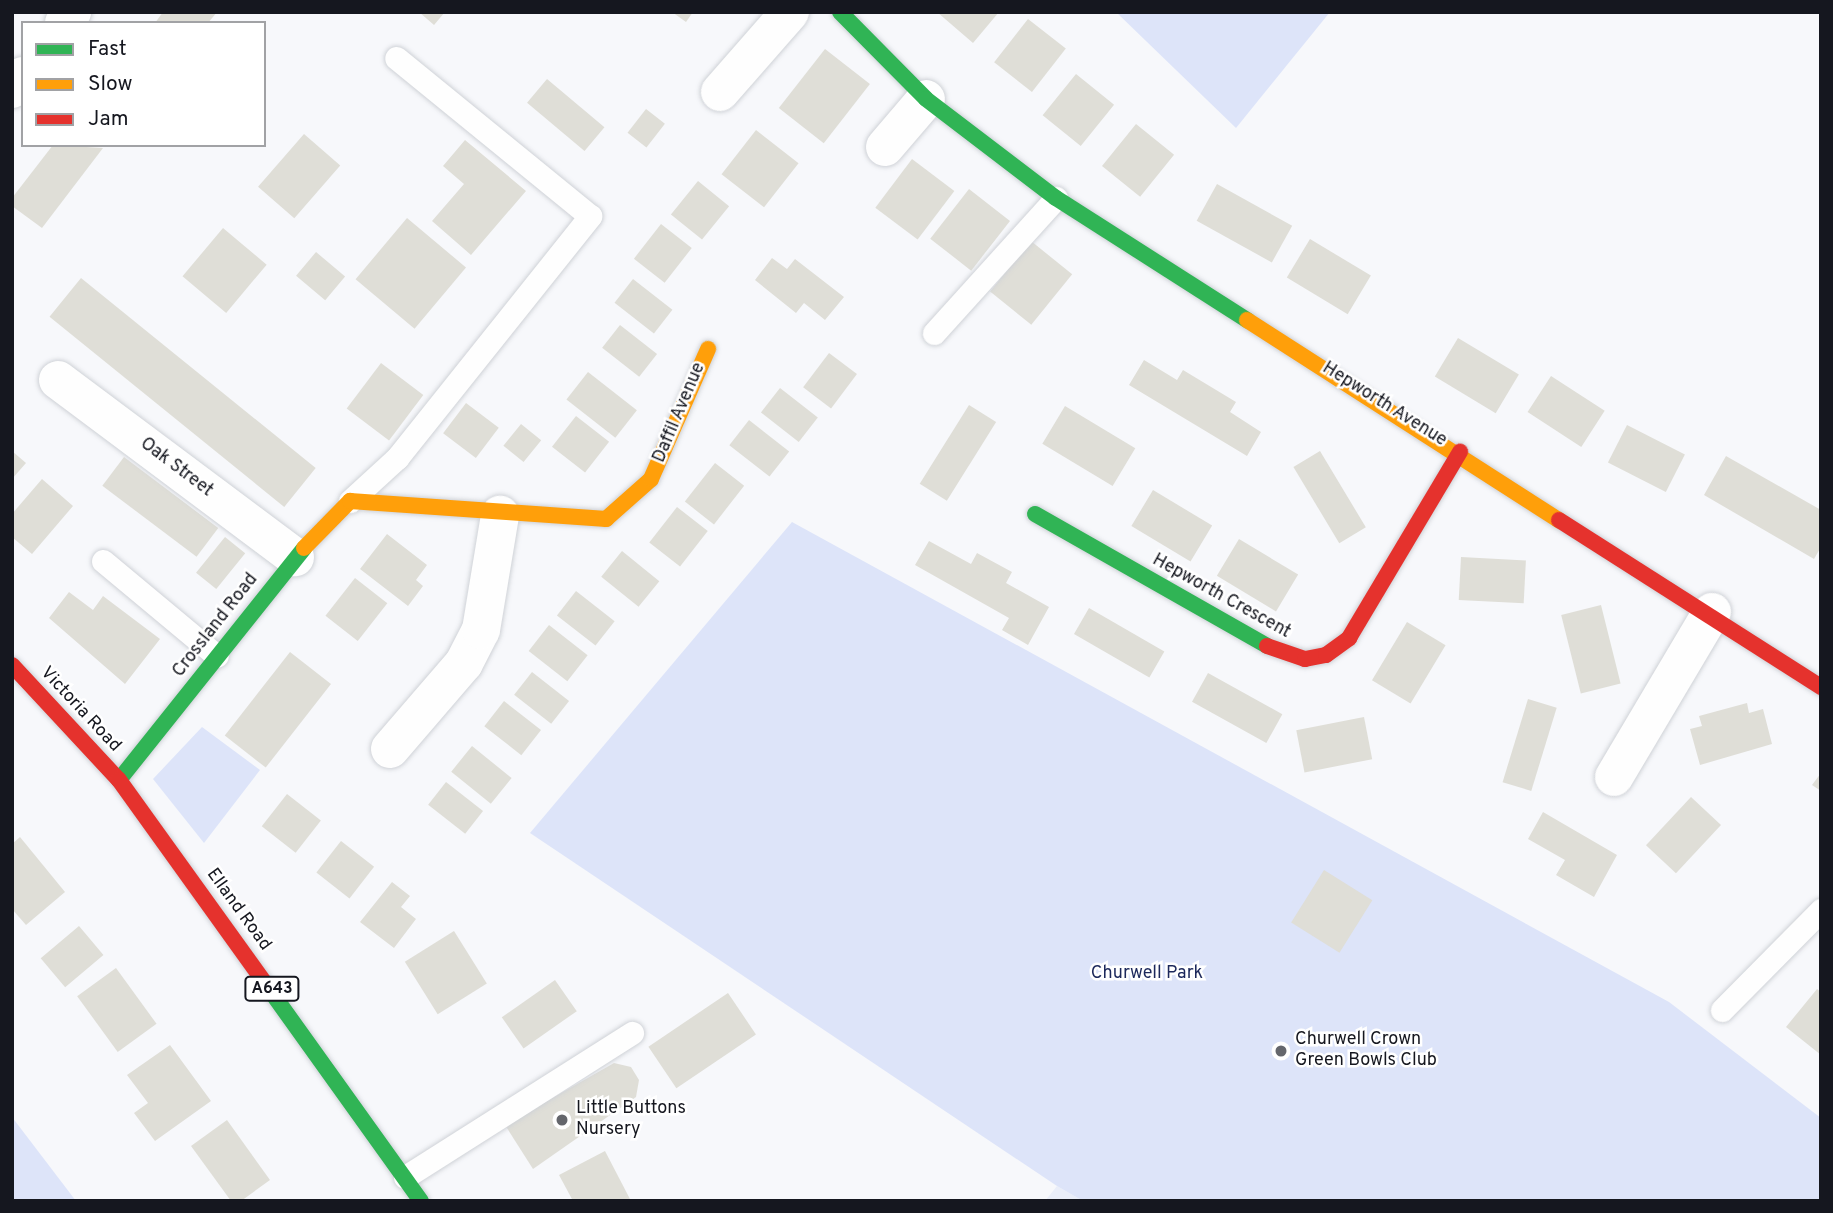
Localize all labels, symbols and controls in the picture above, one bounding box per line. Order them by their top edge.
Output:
legend [21,21,266,147]
text: Fast [88,36,127,63]
text: Slow [88,71,133,98]
text: Jam [88,106,129,133]
street label: Hepworth Avenue [1317,358,1451,452]
street label: Daffil Avenue [649,359,711,467]
street label: Oak Street [135,434,217,502]
street label: Hepworth Crescent [1148,550,1294,644]
street label: Crossland Road [169,570,263,682]
street label: Victoria Road [35,663,125,757]
street label: Elland Road [201,865,275,955]
park label: Churwell Park [1091,963,1203,985]
road number: A643 [244,976,300,1001]
place label: Churwell Crown Green Bowls Club [1295,1030,1437,1072]
marker: Churwell Crown Green Bowls Club [1273,1043,1289,1059]
place label: Little Buttons Nursery [576,1099,686,1142]
marker: Little Buttons Nursery [554,1112,570,1128]

